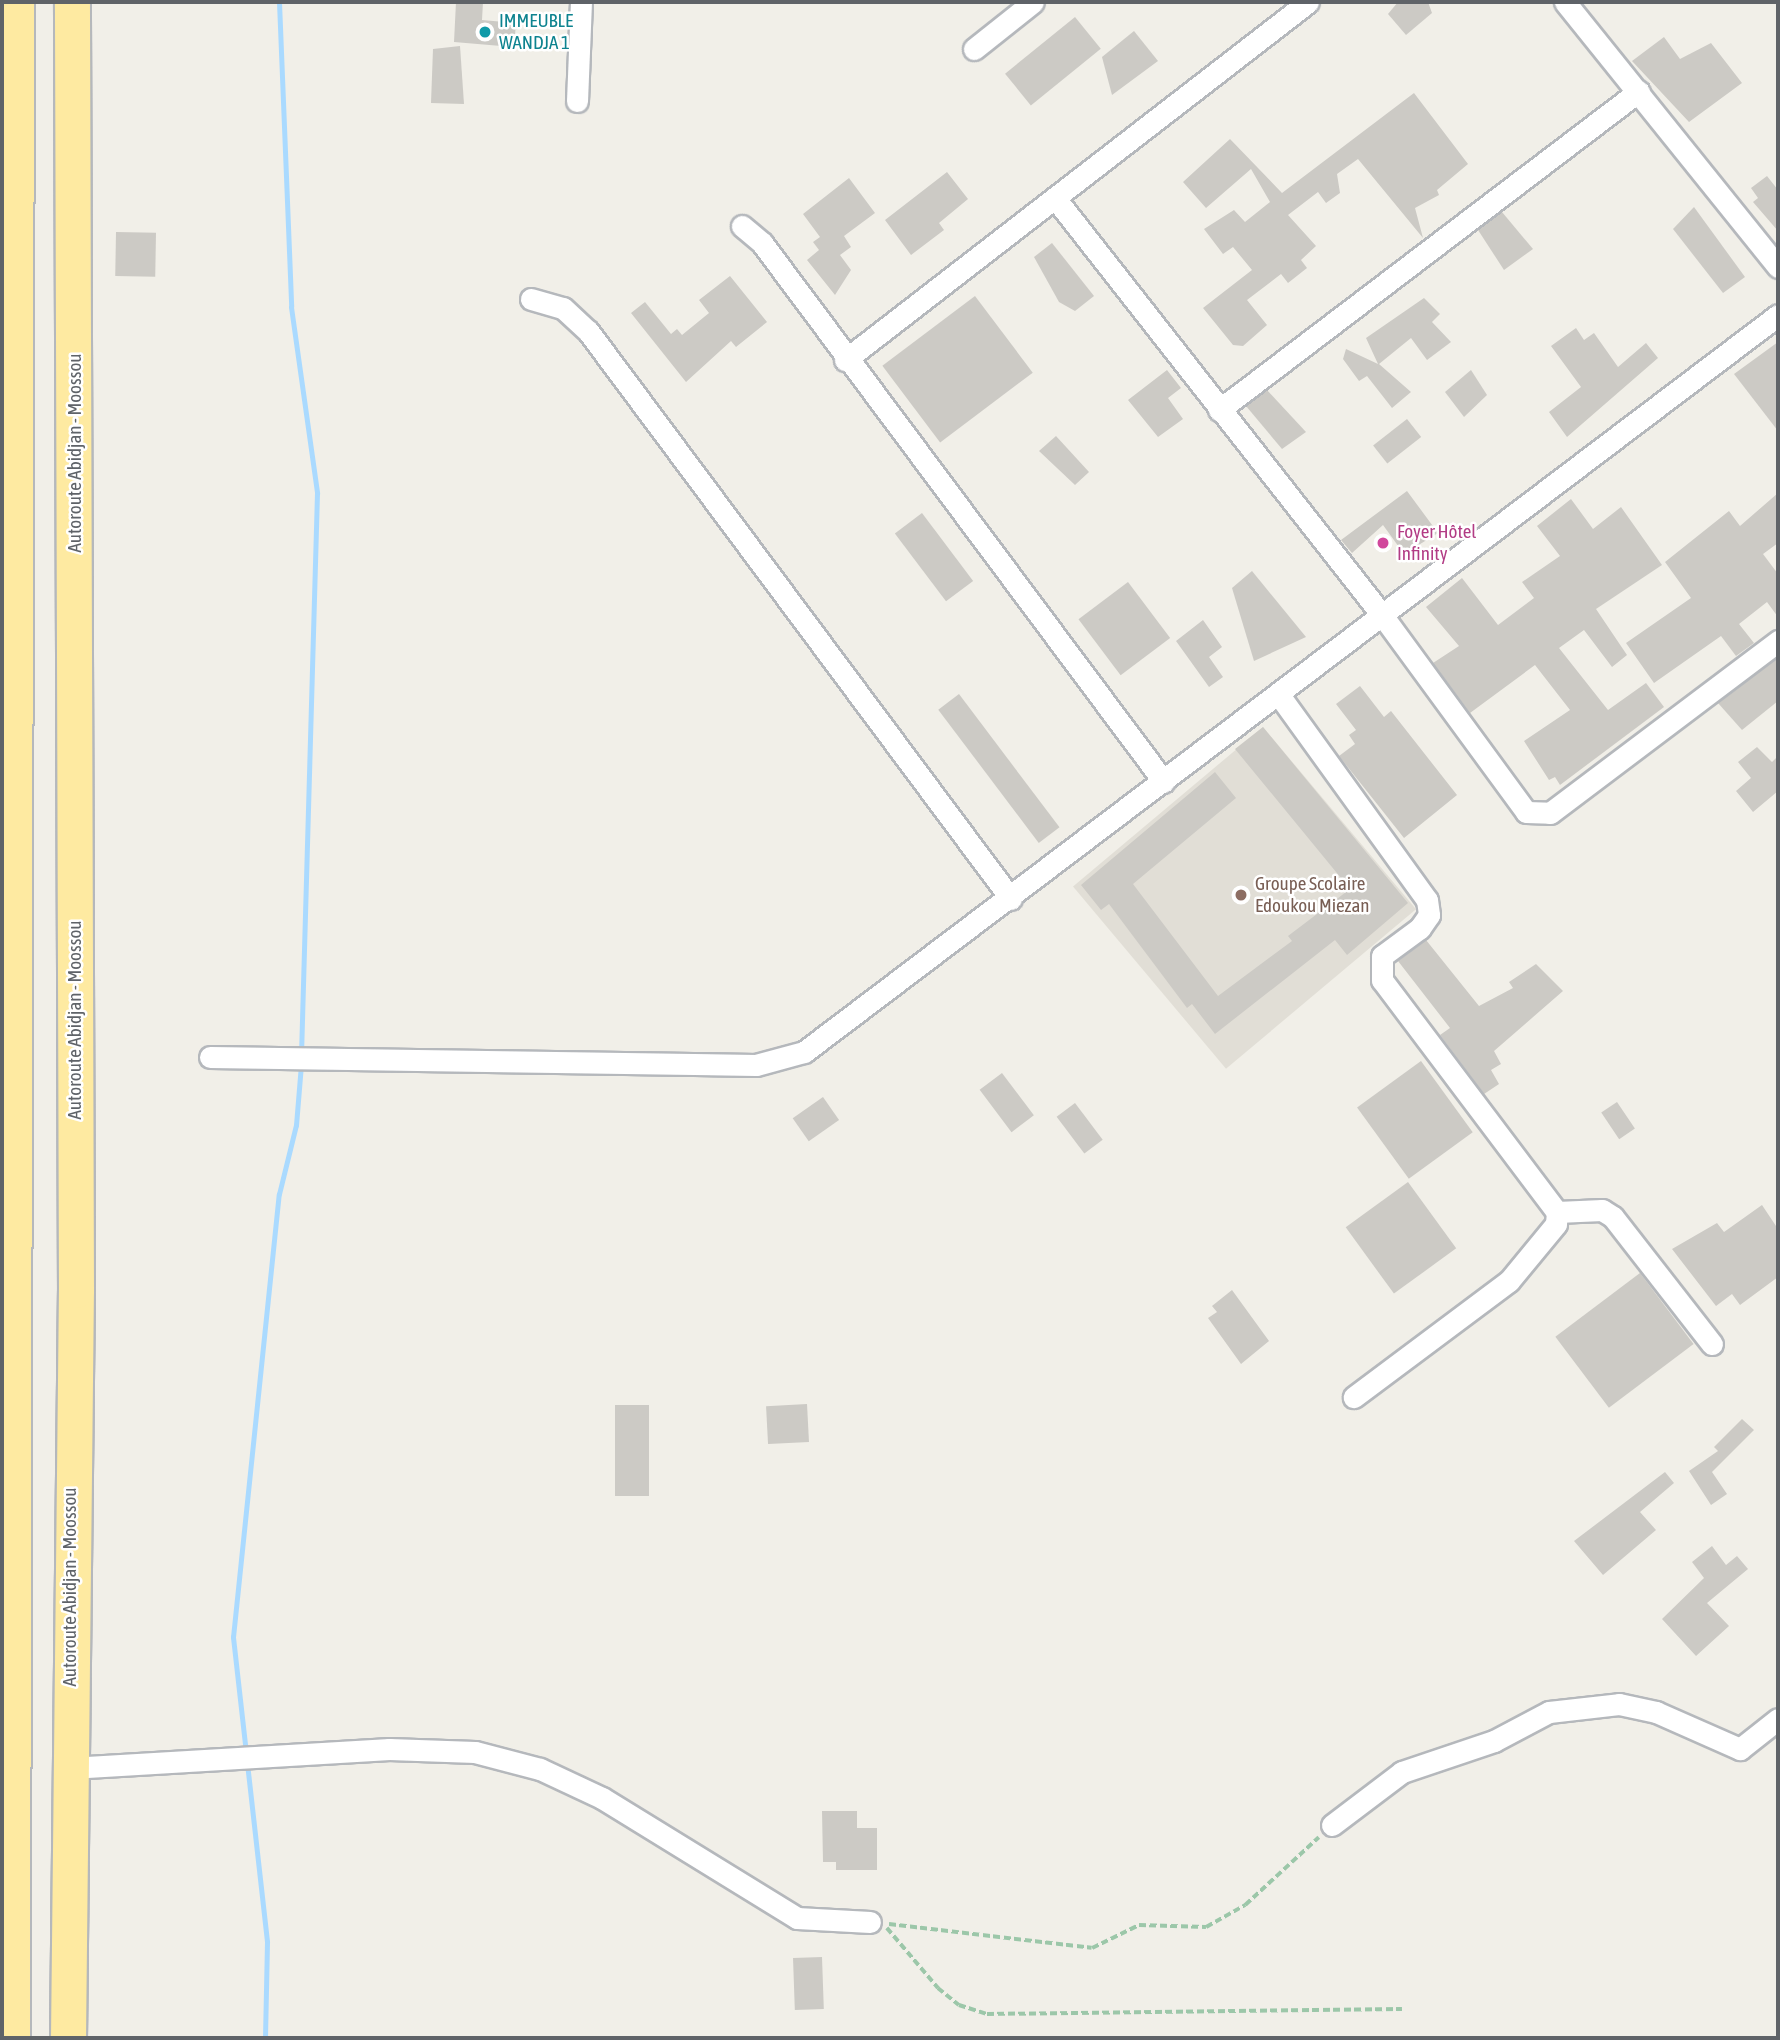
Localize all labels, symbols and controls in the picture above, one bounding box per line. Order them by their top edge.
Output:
place label: IMMEUBLE WANDJA 1 [499,10,573,54]
marker: IMMEUBLE WANDJA 1 [477,24,493,40]
street label: Autoroute Abidjan - Moossou [64,353,86,553]
place label: Foyer Hôtel Infinity [1397,521,1476,565]
marker: Foyer Hôtel Infinity [1375,535,1391,551]
place label: Groupe Scolaire Edoukou Miezan [1255,873,1370,917]
marker: Groupe Scolaire Edoukou Miezan [1233,887,1249,903]
street label: Autoroute Abidjan - Moossou [64,920,86,1120]
street label: Autoroute Abidjan - Moossou [59,1487,81,1687]

